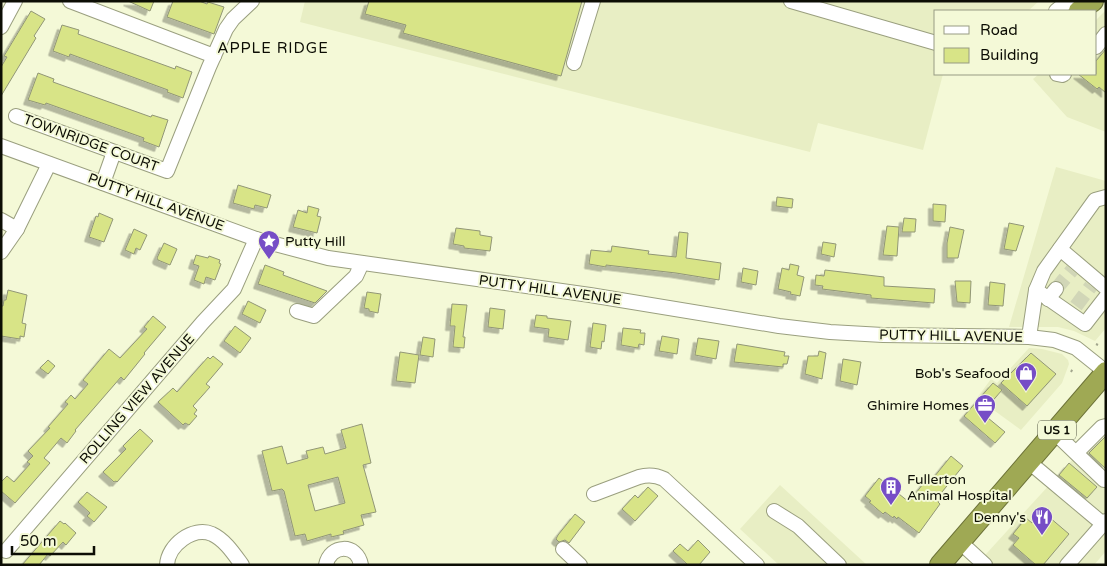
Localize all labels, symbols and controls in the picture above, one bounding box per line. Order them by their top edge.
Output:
legend [934,10,1097,75]
text: Road [980,21,1018,39]
district label: APPLE RIDGE [217,39,329,57]
text: Building [980,46,1039,64]
street label: TOWNRIDGE COURT [21,111,161,176]
street label: PUTTY HILL AVENUE [86,169,227,235]
place icon: Putty Hill [257,229,281,260]
place label: Putty Hill [285,233,346,250]
street label: PUTTY HILL AVENUE [478,272,622,308]
street label: PUTTY HILL AVENUE [879,326,1023,346]
street label: ROLLING VIEW AVENUE [76,330,198,467]
shop icon: Bob's Seafood [1014,361,1038,392]
place label: Bob's Seafood [915,365,1010,382]
office icon: Ghimire Homes [973,393,997,424]
place label: Ghimire Homes [867,397,969,414]
road number: US 1 [1038,420,1076,440]
place label: Fullerton Animal Hospital [907,471,1012,504]
building icon: Fullerton Animal Hospital [879,475,903,506]
restaurant icon: Denny's [1030,505,1054,536]
place label: Denny's [974,509,1026,526]
scale bar [12,524,95,556]
text: 50 m [20,532,57,550]

